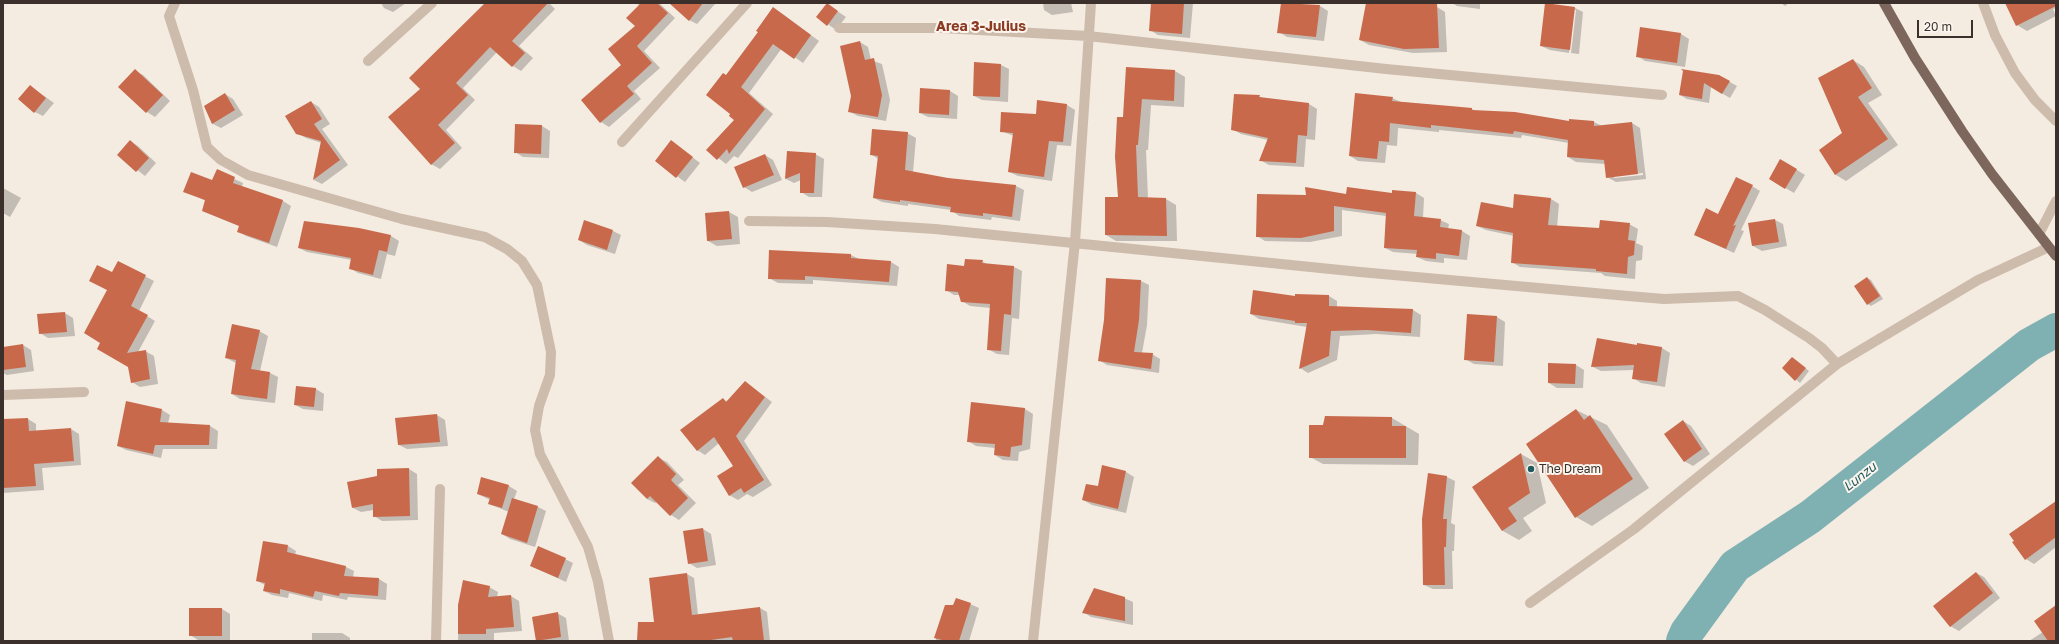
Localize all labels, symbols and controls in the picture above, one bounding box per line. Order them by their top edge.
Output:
scale bar [1919,12,1975,38]
district label: Area 3-Julius [936,19,1026,35]
text: 20 m [1924,19,1952,34]
water label: Lunzu [1840,459,1880,495]
place label: The Dream [1539,462,1601,476]
marker: The Dream [1526,464,1536,474]

